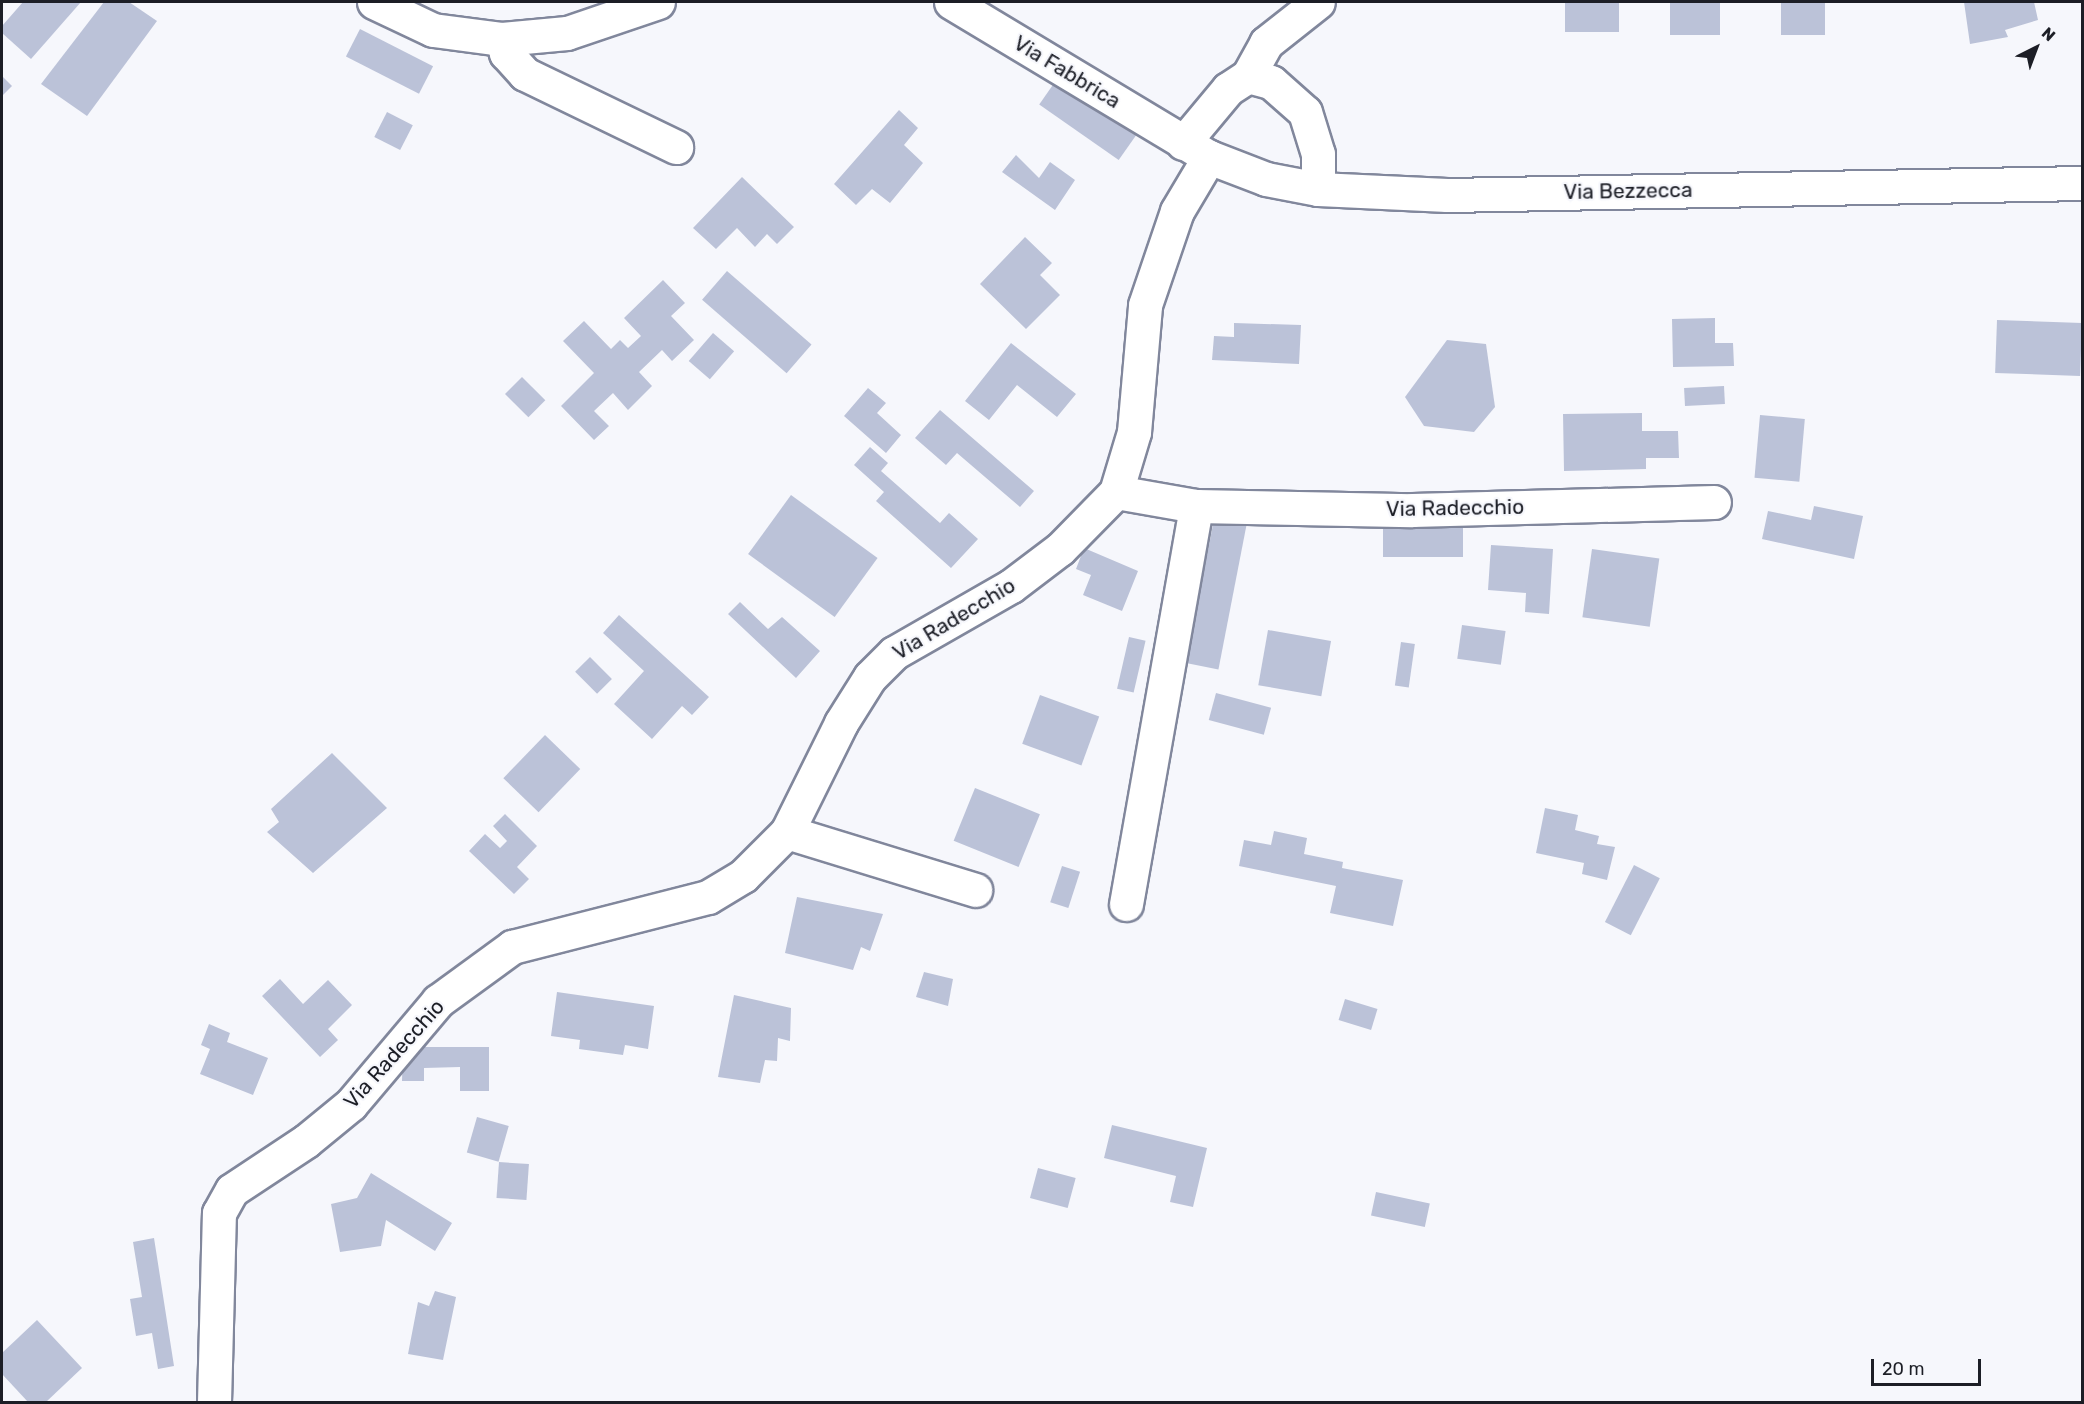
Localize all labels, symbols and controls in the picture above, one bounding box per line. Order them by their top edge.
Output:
north arrow [2006,18,2066,78]
text: N [2038,23,2059,45]
street label: Via Fabbrica [1009,30,1125,114]
street label: Via Bezzecca [1563,177,1693,205]
street label: Via Radecchio [1386,494,1524,522]
street label: Via Radecchio [888,573,1020,665]
street label: Via Radecchio [338,994,450,1114]
scale bar [1874,1347,1984,1385]
text: 20 m [1882,1358,1924,1380]

